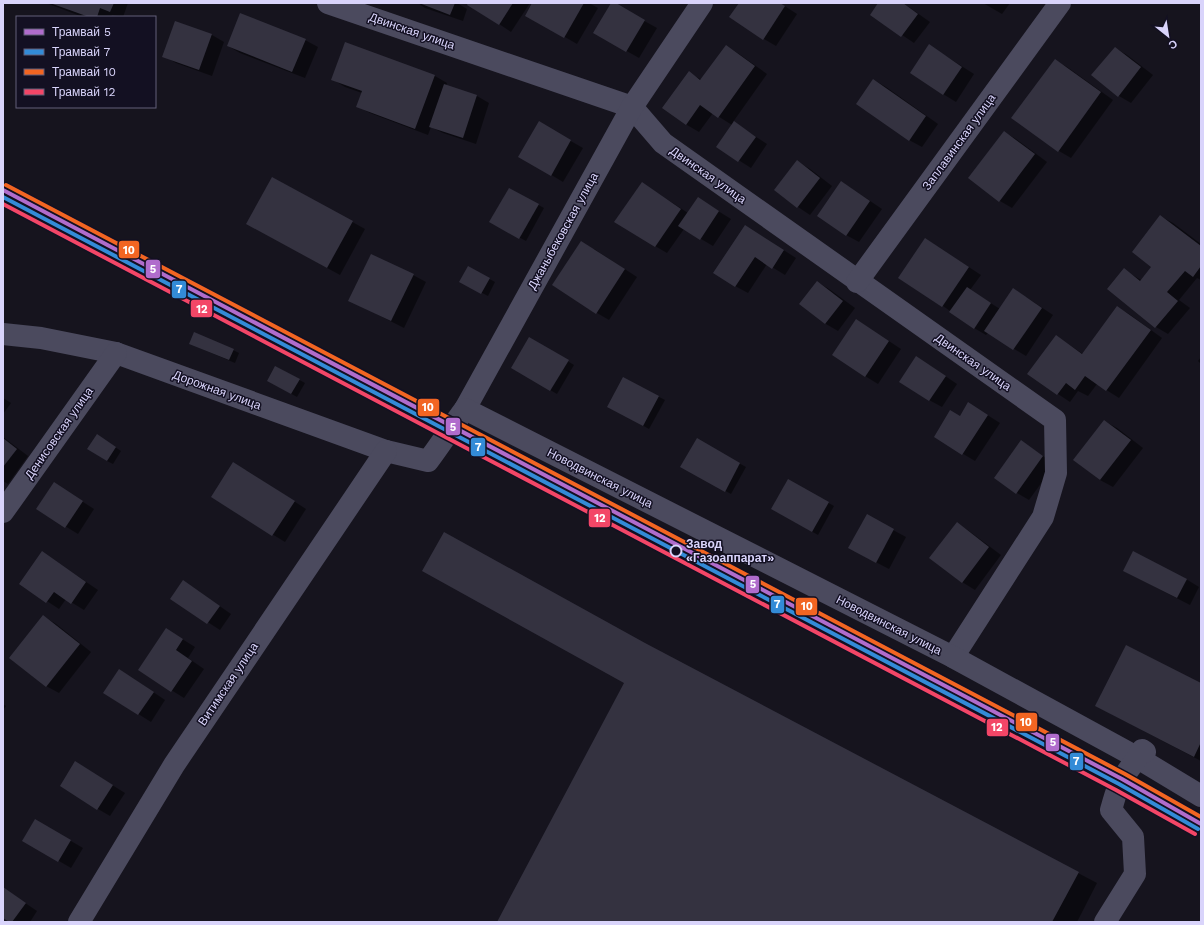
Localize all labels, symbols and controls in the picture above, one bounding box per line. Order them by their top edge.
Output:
street label: Двинская улица [367,10,457,52]
legend [16,16,156,108]
north arrow [1148,16,1188,56]
text: Трамвай 5 [52,25,111,39]
text: С [1166,37,1179,52]
text: Трамвай 7 [52,45,110,59]
text: Трамвай 10 [52,65,116,79]
text: Трамвай 12 [52,85,115,99]
street label: Заплавинская улица [919,91,999,193]
street label: Двинская улица [667,144,749,207]
street label: Джаныбековская улица [525,170,601,292]
line badge: 10 [118,240,140,259]
text: 10 [123,244,135,257]
line badge: 5 [145,259,161,279]
text: 5 [150,263,156,276]
line badge: 7 [171,280,187,299]
text: 7 [176,283,183,296]
line badge: 12 [190,299,213,318]
text: 12 [196,303,208,316]
street label: Двинская улица [932,331,1014,394]
street label: Дорожная улица [171,368,263,413]
street label: Денисовская улица [22,384,96,482]
line badge: 10 [417,398,440,417]
text: 10 [422,401,434,414]
line badge: 5 [445,417,461,436]
text: 5 [450,421,456,434]
line badge: 7 [470,437,486,457]
text: 7 [475,441,482,454]
street label: Новодвинская улица [545,445,655,511]
line badge: 12 [588,508,611,528]
text: 12 [594,512,606,525]
place label: Завод «Газоаппарат» [686,537,774,565]
marker: Завод «Газоаппарат» [669,544,683,558]
line badge: 5 [745,575,760,594]
text: 5 [750,578,756,591]
street label: Новодвинская улица [834,592,944,658]
line badge: 7 [770,595,785,614]
line badge: 10 [795,597,818,616]
text: 7 [774,598,781,611]
text: 10 [801,600,813,613]
street label: Витимская улица [195,640,261,728]
line badge: 10 [1015,712,1038,732]
text: 10 [1020,716,1032,729]
line badge: 12 [986,718,1009,737]
text: 12 [991,721,1003,734]
line badge: 5 [1045,733,1060,752]
text: 5 [1050,736,1056,749]
line badge: 7 [1069,752,1084,771]
text: 7 [1073,755,1080,768]

